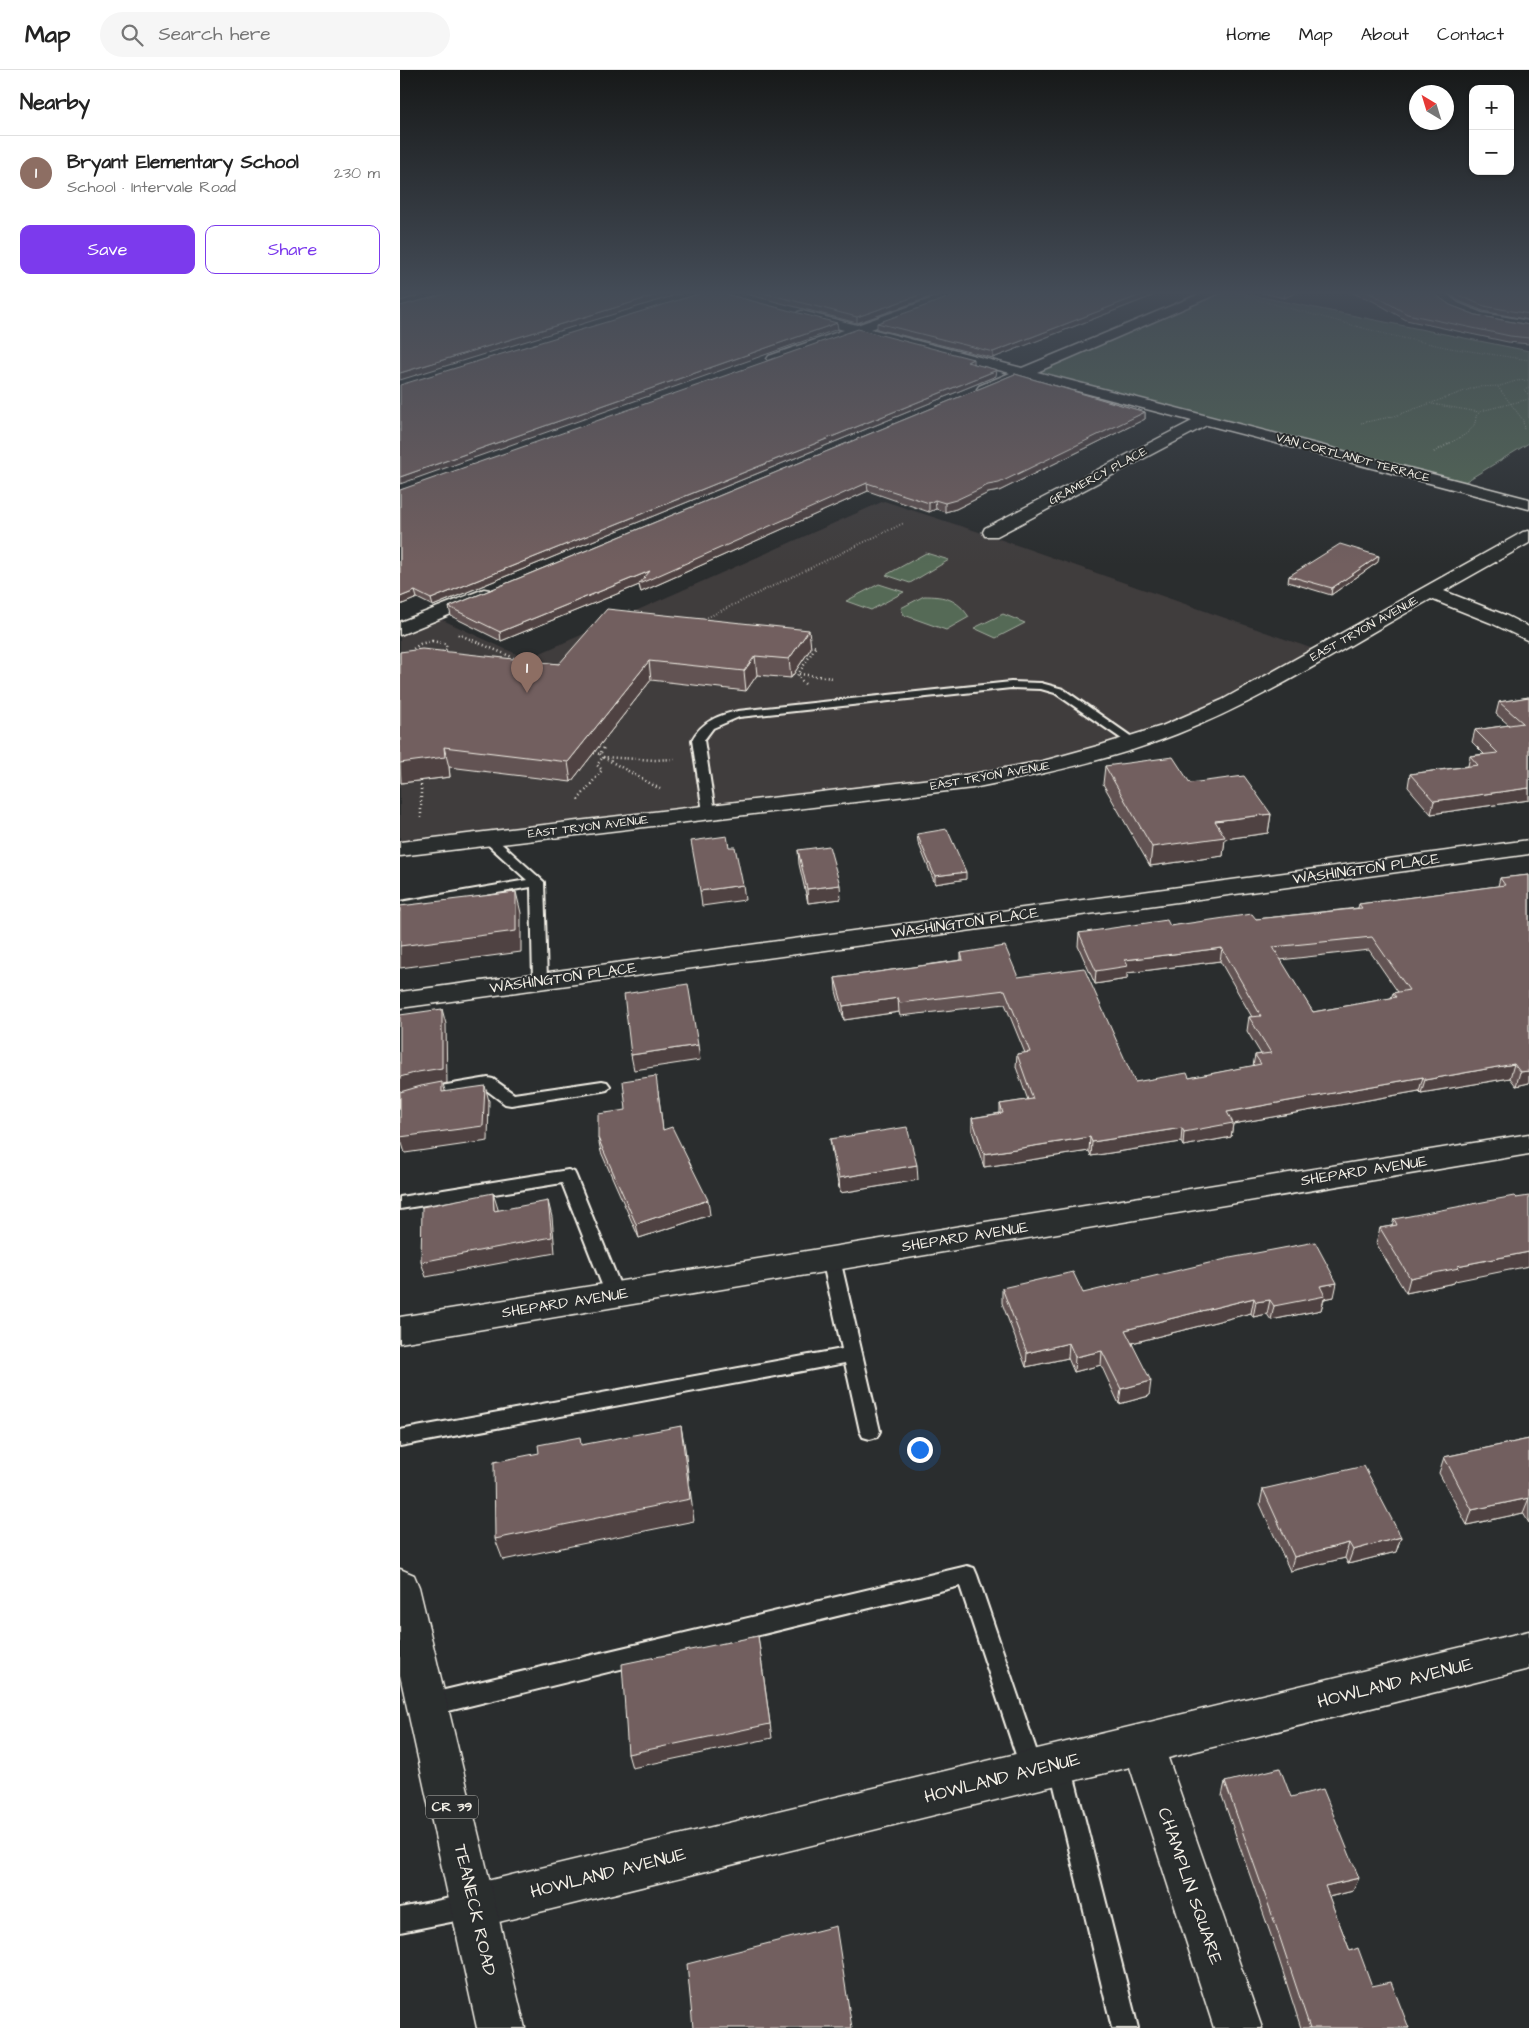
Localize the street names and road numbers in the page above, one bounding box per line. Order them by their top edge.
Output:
street label: VAN CORTLANDT TERRACE [1274,429,1432,487]
street label: GRAMERCY PLACE [1046,443,1150,509]
street label: EAST TRYON AVENUE [1307,592,1421,666]
street label: EAST TRYON AVENUE [929,757,1051,795]
street label: EAST TRYON AVENUE [527,811,649,843]
street label: WASHINGTON PLACE [1291,848,1441,890]
street label: WASHINGTON PLACE [890,902,1040,944]
street label: WASHINGTON PLACE [488,957,638,999]
street label: SHEPARD AVENUE [1299,1151,1429,1191]
street label: SHEPARD AVENUE [900,1217,1030,1257]
street label: SHEPARD AVENUE [500,1283,630,1323]
street label: HOWLAND AVENUE [1315,1651,1476,1714]
street label: HOWLAND AVENUE [922,1746,1083,1809]
road number: CR 39 [426,1795,478,1818]
street label: CHAMPLIN SQUARE [1151,1804,1229,1968]
street label: HOWLAND AVENUE [528,1841,689,1904]
street label: TEANECK ROAD [448,1842,502,1979]

